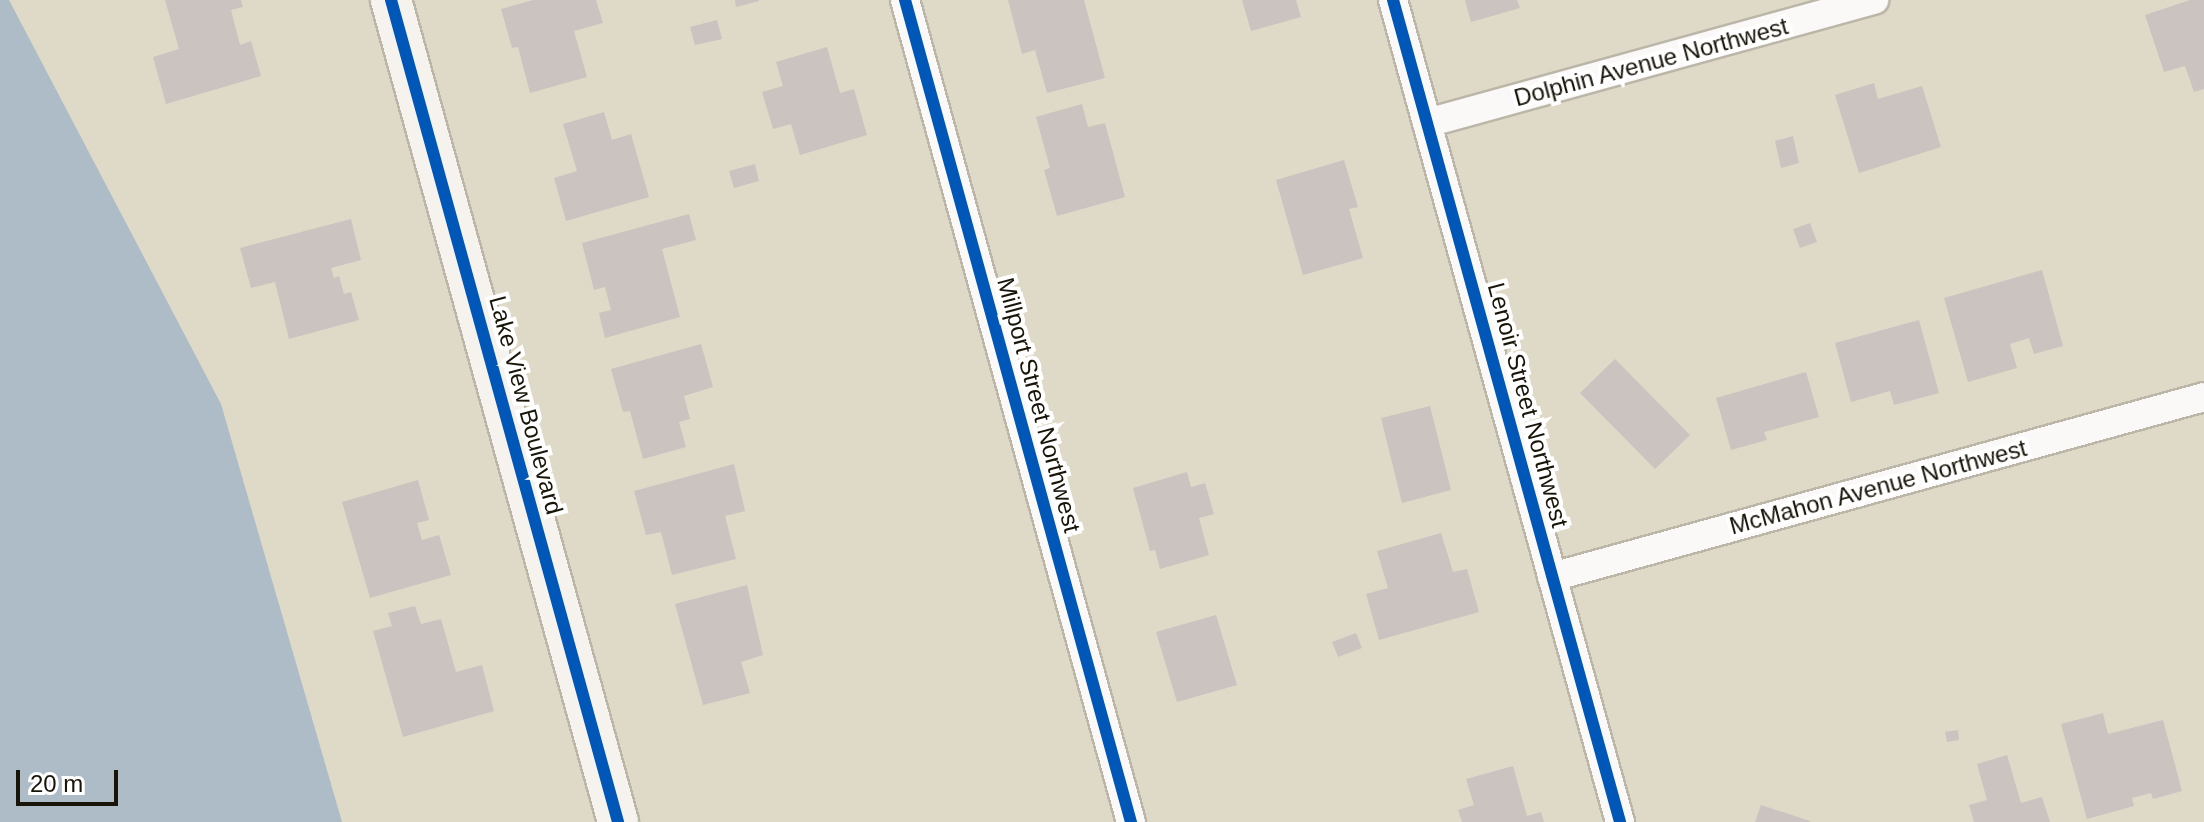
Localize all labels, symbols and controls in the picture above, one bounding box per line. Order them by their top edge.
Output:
street label: Dolphin Avenue Northwest [1510,11,1792,113]
street label: Millport Street Northwest [991,274,1087,536]
street label: Lenoir Street Northwest [1481,280,1575,530]
street label: Lake View Boulevard [483,293,569,517]
street label: McMahon Avenue Northwest [1726,433,2030,541]
scale bar [20,754,122,804]
text: 20 m [30,770,83,797]

